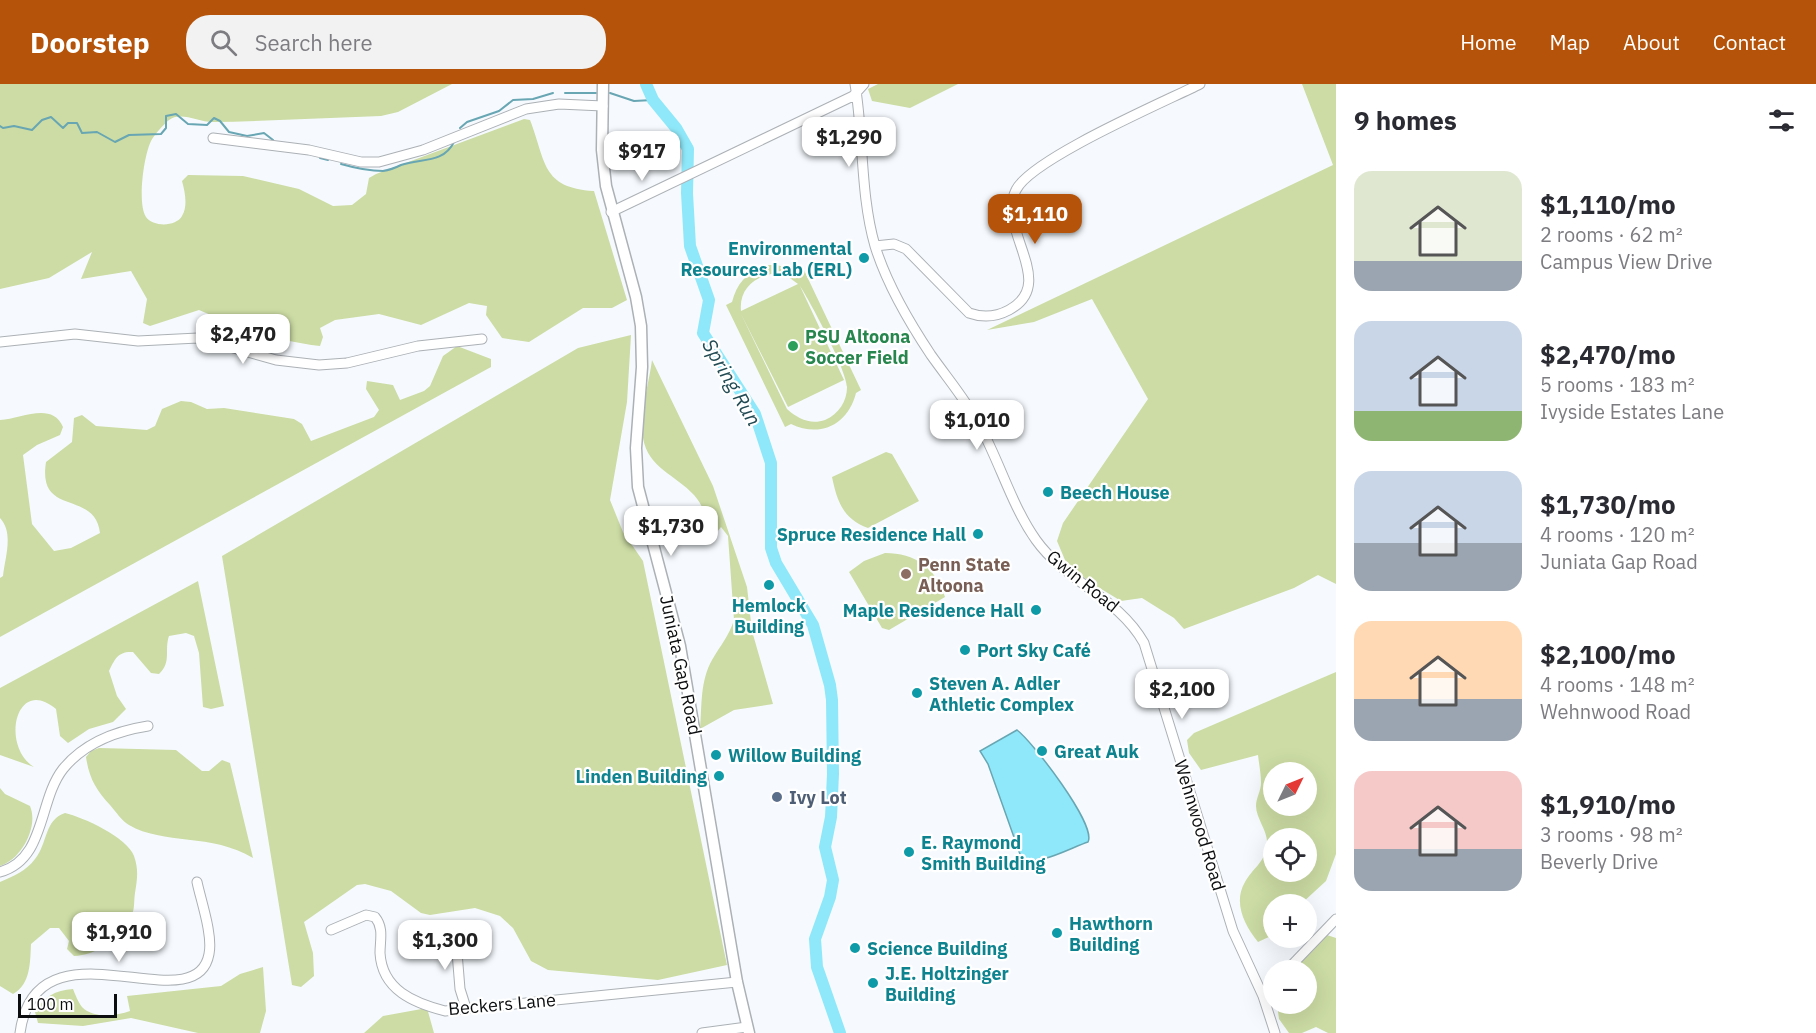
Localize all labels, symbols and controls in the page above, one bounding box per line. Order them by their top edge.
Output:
search box [186,15,606,69]
text: Doorstep [30,24,150,61]
icon: search [207,26,240,59]
text: Search here [255,28,373,57]
text: Home [1460,28,1517,56]
text: Map [1550,28,1590,56]
text: About [1623,28,1680,56]
text: Contact [1713,28,1786,56]
text: 9 homes [1354,103,1457,137]
icon: filters [1765,104,1798,137]
pin: $1,290 [800,117,898,168]
text: $1,290 [816,123,882,150]
pin: $917 [606,131,678,182]
text: $917 [618,137,666,164]
text: $1,110/mo [1540,187,1676,221]
pin: $1,110 [986,194,1084,245]
icon: home [1402,195,1474,267]
text: $1,110 [1002,200,1068,227]
text: 2 rooms · 62 m² [1540,221,1683,248]
place label: Environmental Resources Lab (ERL) [680,237,853,281]
text: Campus View Drive [1540,248,1713,275]
marker: Environmental Resources Lab (ERL) [857,251,871,265]
pin: $2,470 [194,314,292,365]
text: $2,470 [210,320,276,347]
place label: PSU Altoona Soccer Field [805,325,910,369]
water label: Spring Run [696,334,768,430]
text: $2,470/mo [1540,337,1676,371]
marker: PSU Altoona Soccer Field [786,339,800,353]
icon: home [1402,345,1474,417]
text: 5 rooms · 183 m² [1540,371,1695,398]
text: Ivyside Estates Lane [1540,398,1724,425]
pin: $1,010 [928,400,1026,451]
text: $1,010 [944,406,1010,433]
place label: Beech House [1060,481,1170,504]
marker: Beech House [1041,485,1055,499]
text: $1,730/mo [1540,487,1676,521]
icon: home [1402,495,1474,567]
pin: $1,730 [622,506,720,557]
text: $1,730 [638,512,704,539]
text: 4 rooms · 120 m² [1540,521,1695,548]
place label: Spruce Residence Hall [777,523,967,546]
marker: Spruce Residence Hall [971,527,985,541]
street label: Gwin Road [1042,545,1124,617]
text: Juniata Gap Road [1540,548,1698,575]
place label: Penn State Altoona [918,553,1010,597]
marker: Penn State Altoona [899,567,913,581]
marker: Hemlock Building [762,578,776,592]
street label: Juniata Gap Road [655,593,707,737]
place label: Hemlock Building [732,594,807,638]
place label: Maple Residence Hall [843,599,1025,622]
marker: Maple Residence Hall [1029,603,1043,617]
text: $2,100/mo [1540,637,1676,671]
place label: Port Sky Café [977,639,1091,662]
marker: Port Sky Café [958,643,972,657]
icon: home [1402,645,1474,717]
pin: $2,100 [1133,669,1231,720]
text: 4 rooms · 148 m² [1540,671,1695,698]
place label: Steven A. Adler Athletic Complex [929,672,1074,716]
text: $2,100 [1149,675,1215,702]
marker: Steven A. Adler Athletic Complex [910,686,924,700]
text: Wehnwood Road [1540,698,1691,725]
place label: Great Auk [1054,740,1140,763]
place label: Willow Building [728,744,861,767]
marker: Great Auk [1035,744,1049,758]
marker: Willow Building [709,748,723,762]
street label: Wehnwood Road [1169,757,1231,893]
north arrow [1263,762,1317,816]
map controls [1263,762,1317,1014]
place label: Linden Building [575,765,707,788]
marker: Linden Building [712,769,726,783]
place label: Ivy Lot [789,786,847,809]
text: $1,910/mo [1540,787,1676,821]
marker: Ivy Lot [770,790,784,804]
icon: home [1402,795,1474,867]
text: 3 rooms · 98 m² [1540,821,1683,848]
button: locate [1263,828,1317,882]
place label: E. Raymond Smith Building [921,831,1045,875]
marker: E. Raymond Smith Building [902,845,916,859]
text: Beverly Drive [1540,848,1658,875]
button: + [1263,894,1317,948]
pin: $1,910 [70,912,168,963]
place label: Hawthorn Building [1069,912,1153,956]
text: $1,910 [86,918,152,945]
pin: $1,300 [396,920,494,971]
text: $1,300 [412,926,478,953]
marker: Hawthorn Building [1050,926,1064,940]
place label: Science Building [867,937,1007,960]
marker: Science Building [848,941,862,955]
button: − [1263,960,1317,1014]
place label: J.E. Holtzinger Building [885,962,1009,1006]
marker: J.E. Holtzinger Building [866,976,880,990]
street label: Beckers Lane [447,988,557,1020]
scale bar [18,991,117,1018]
text: 100 m [27,994,74,1014]

